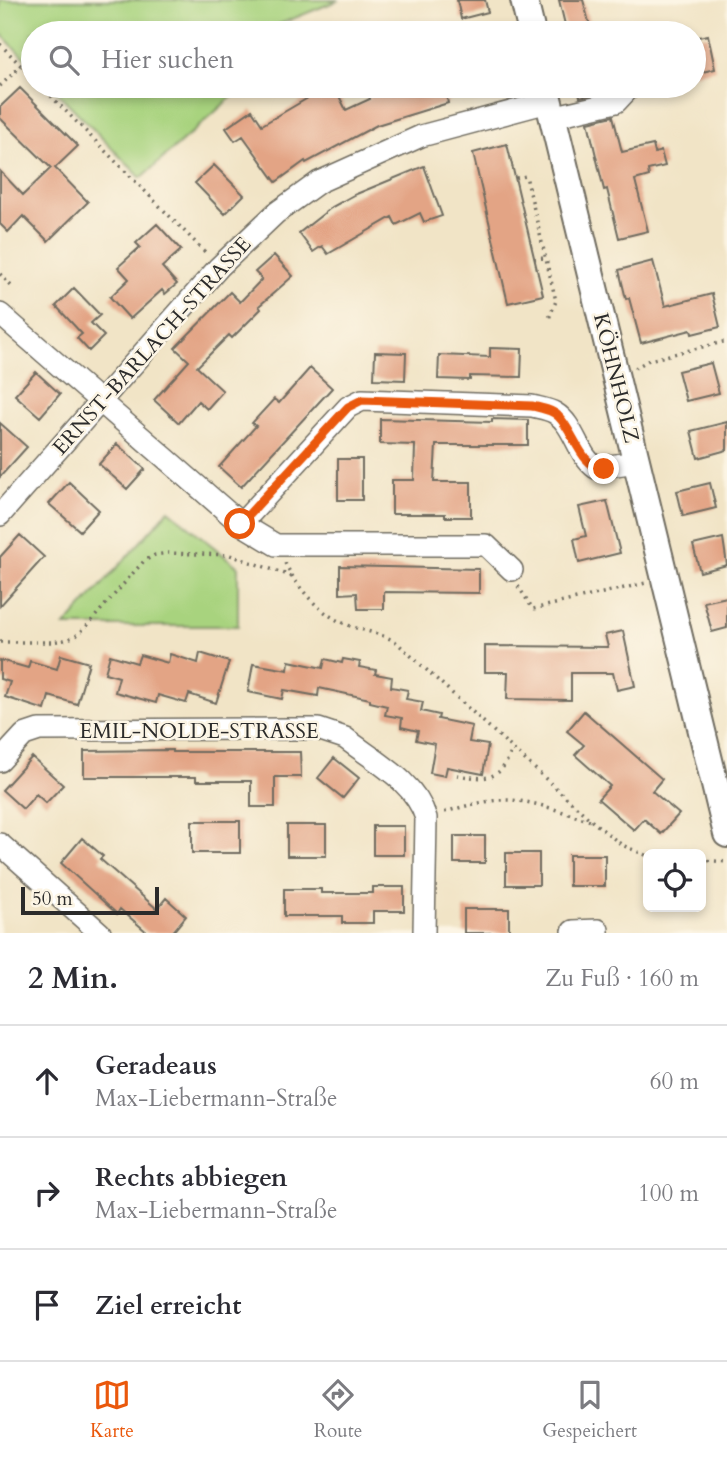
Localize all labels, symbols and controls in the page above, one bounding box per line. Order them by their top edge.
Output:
search box [21,21,706,98]
icon: search [45,41,83,79]
text: Hier suchen [101,42,234,77]
street label: ERNST-BARLACH-STRASSE [46,231,258,461]
street label: KÖHNHOLZ [586,310,646,446]
route end [588,453,619,484]
route start [224,508,255,539]
street label: EMIL-NOLDE-STRASSE [79,717,319,746]
map controls [643,849,706,912]
button: locate [643,849,706,912]
scale bar [21,884,159,916]
text: 50 m [32,886,73,912]
text: 2 Min. [28,958,118,999]
text: Zu Fuß · 160 m [545,963,699,994]
text: Geradeaus [95,1048,217,1083]
icon: ahead [28,1062,66,1100]
text: 60 m [650,1066,699,1097]
text: Max-Liebermann-Straße [95,1083,337,1114]
text: Rechts abbiegen [95,1160,287,1195]
icon: right [28,1174,66,1212]
text: 100 m [638,1178,699,1209]
text: Max-Liebermann-Straße [95,1195,337,1226]
icon: arrive [28,1286,66,1324]
text: Ziel erreicht [95,1288,241,1323]
tab: Karte [90,1376,134,1444]
tab: Route [314,1376,362,1444]
tab: Gespeichert [542,1376,637,1444]

